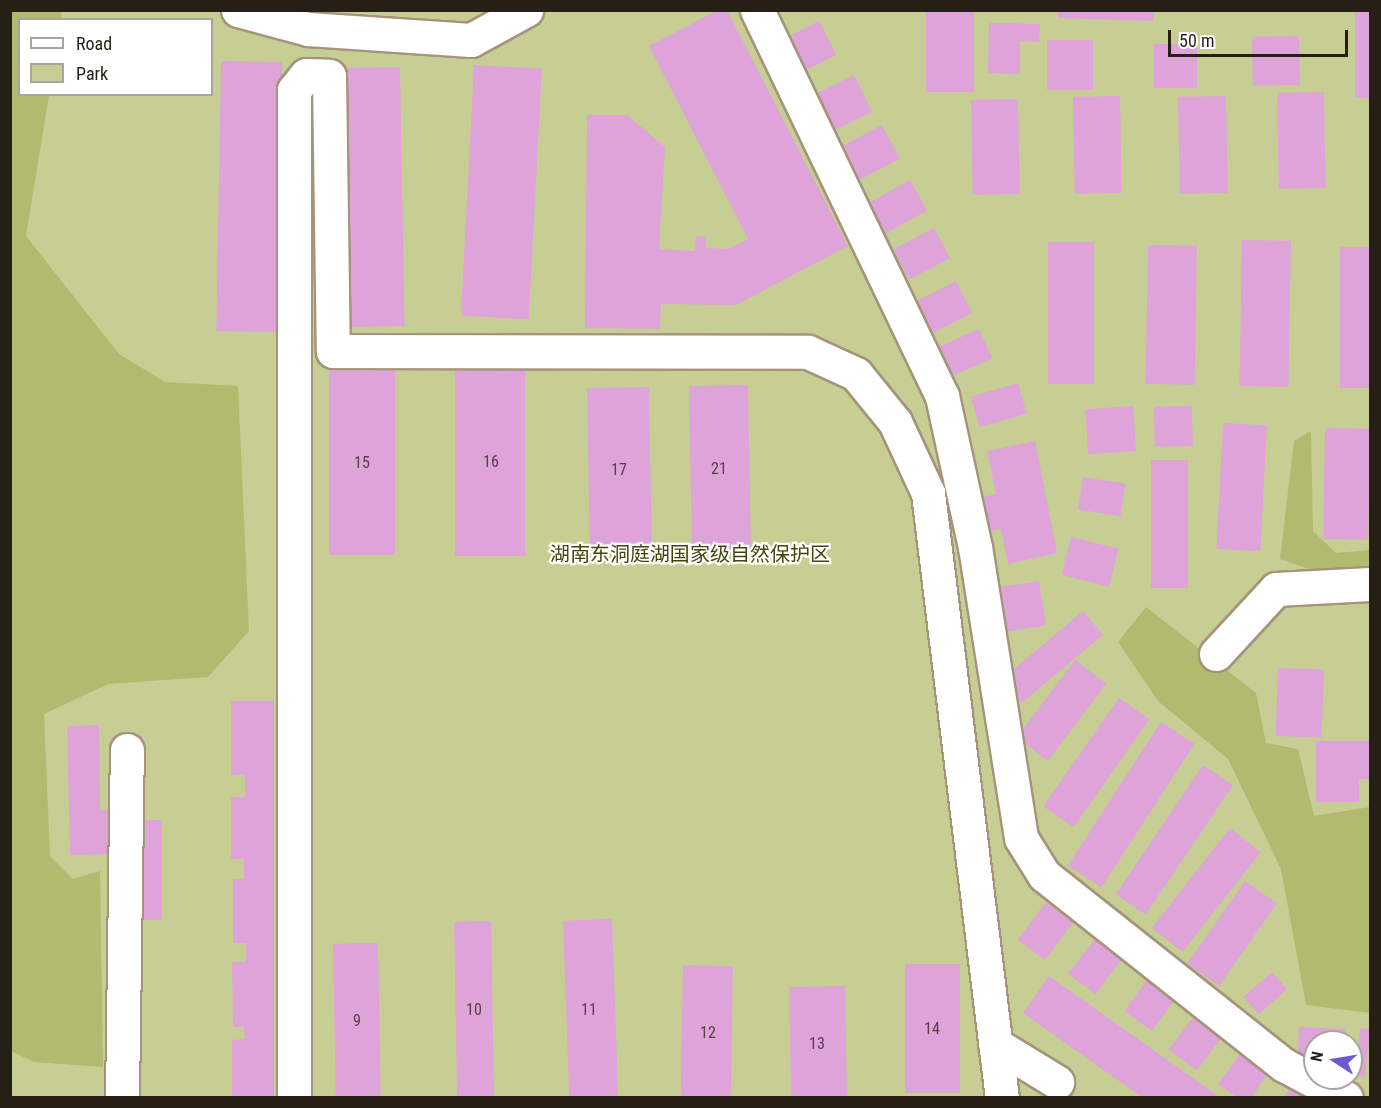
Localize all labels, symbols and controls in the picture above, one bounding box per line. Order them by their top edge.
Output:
legend [18,18,213,96]
scale bar [1171,18,1351,56]
text: 50 m [1179,30,1214,51]
text: Road [76,33,112,54]
text: Park [76,63,108,84]
house number: 16 [483,452,499,472]
house number: 15 [354,453,370,473]
house number: 21 [711,459,727,479]
house number: 17 [611,460,627,480]
park label: 湖南东洞庭湖国家级自然保护区 [550,542,830,566]
house number: 10 [466,1000,482,1020]
house number: 11 [581,1000,597,1020]
house number: 9 [353,1011,361,1031]
house number: 14 [924,1019,940,1039]
house number: 12 [700,1023,716,1043]
north arrow [1303,1030,1363,1090]
house number: 13 [809,1034,825,1054]
text: N [1307,1050,1327,1063]

